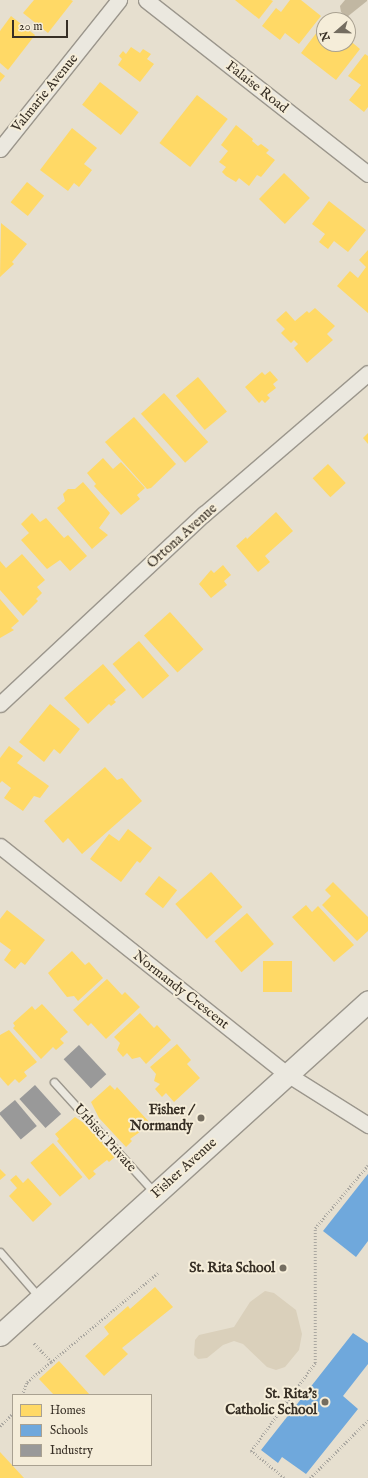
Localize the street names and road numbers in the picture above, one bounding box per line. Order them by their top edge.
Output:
street label: Valmarie Avenue [8,50,82,136]
street label: Falaise Road [223,57,291,117]
street label: Ortona Avenue [144,500,220,572]
street label: Normandy Crescent [130,947,232,1033]
street label: Urbisci Private [70,1100,140,1176]
street label: Fisher Avenue [148,1134,220,1202]

